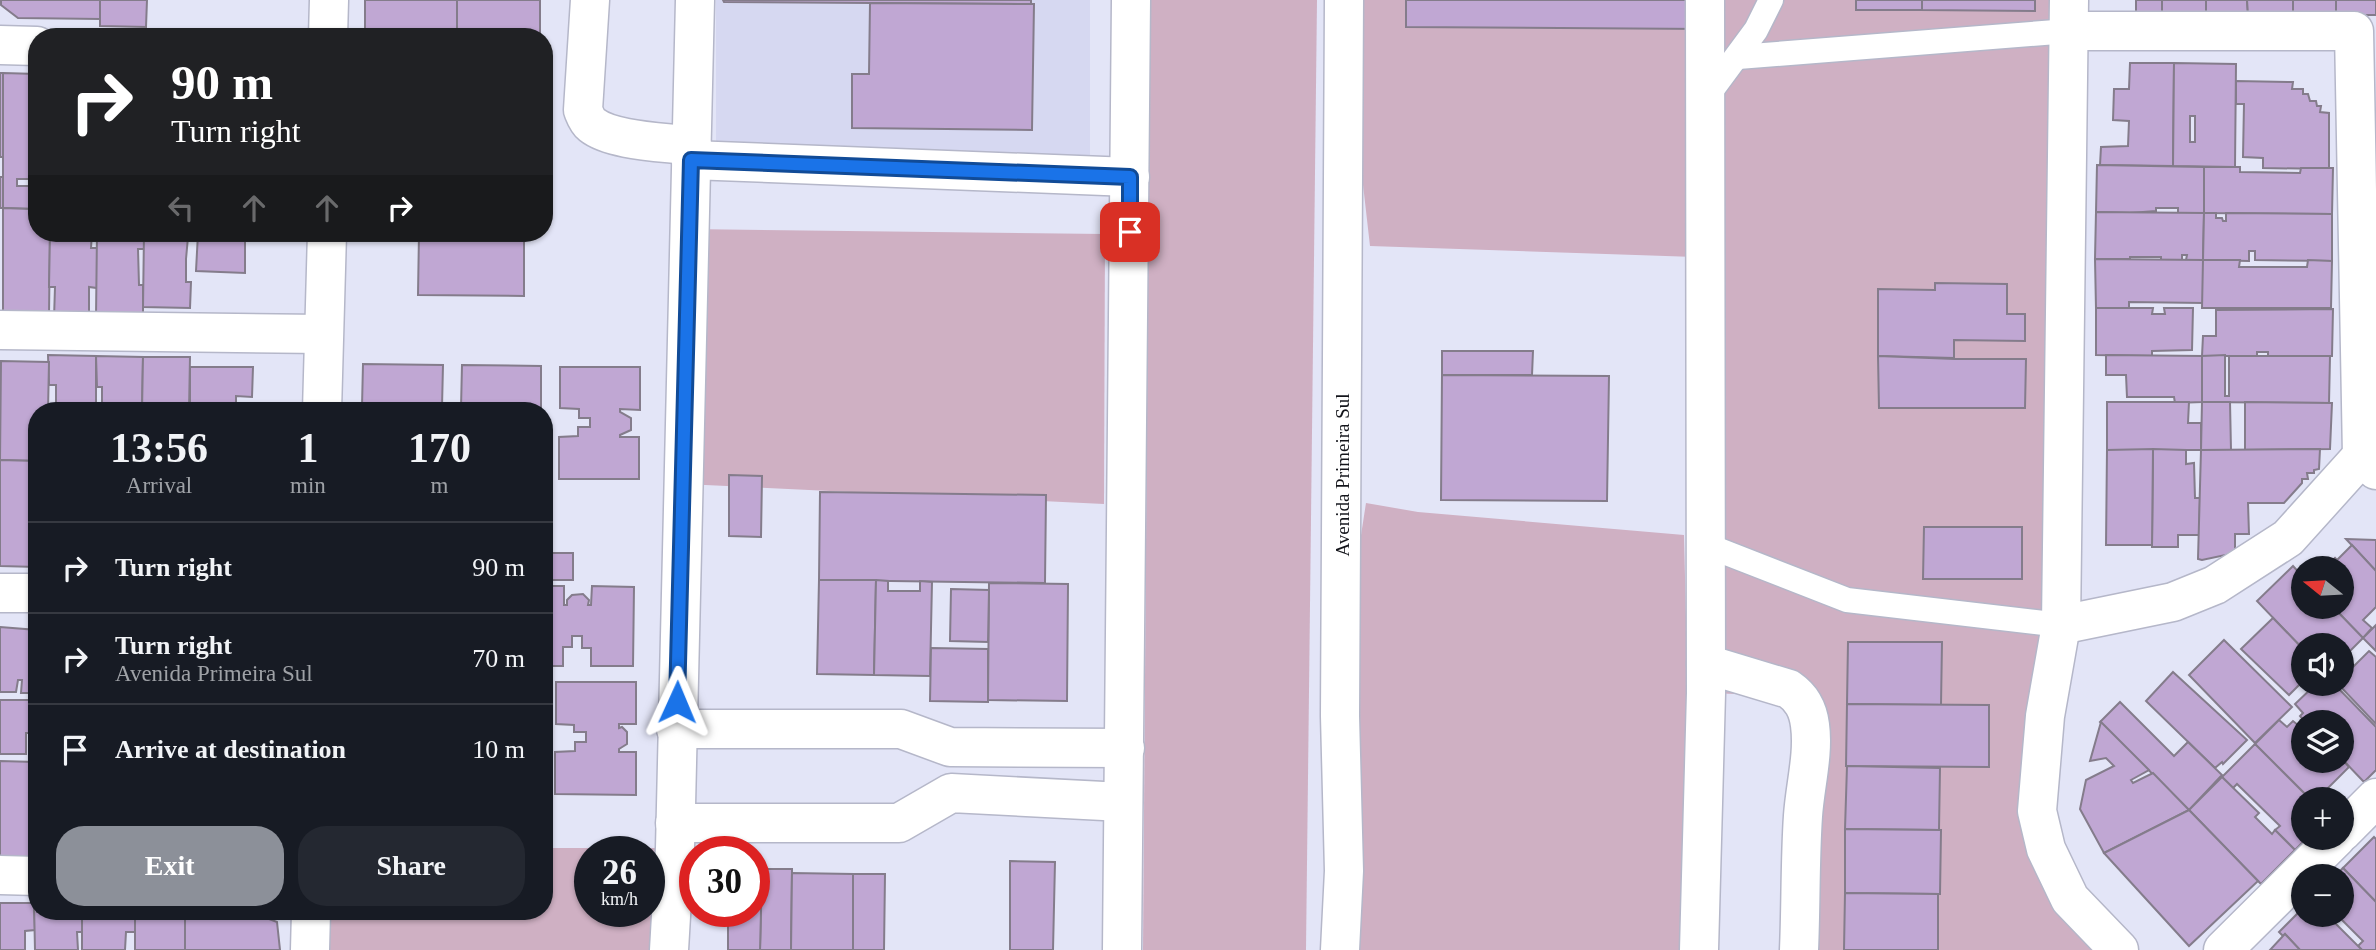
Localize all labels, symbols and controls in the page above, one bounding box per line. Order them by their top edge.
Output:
text: 90 m [171,55,273,110]
icon: right [56,56,147,147]
text: Turn right [171,113,301,149]
icon: left [162,189,200,227]
icon: ahead [235,189,273,227]
icon: ahead [308,189,346,227]
icon: right [381,189,419,227]
pin [1100,202,1160,262]
icon: arrive [1111,213,1149,251]
street label: Avenida Primeira Sul [1332,393,1353,557]
text: 13:56 [110,425,208,471]
text: 1 [297,425,318,471]
text: 170 [408,425,471,471]
text: Arrival [126,473,192,498]
text: min [290,473,326,498]
text: m [430,473,448,498]
icon: right [56,549,94,587]
text: Turn right [115,553,232,582]
text: 90 m [472,553,525,582]
north arrow [2291,556,2354,620]
map controls [2291,556,2354,927]
text: Turn right [115,631,232,660]
button: sound [2291,633,2354,696]
icon: right [56,640,94,678]
text: 70 m [472,644,525,673]
text: Avenida Primeira Sul [115,661,313,686]
position arrow [640,665,714,739]
button: layers [2291,710,2354,773]
icon: arrive [56,731,94,769]
text: Arrive at destination [115,735,346,764]
text: 10 m [472,735,525,764]
button: + [2291,787,2354,850]
button: Exit [56,826,284,906]
button: Share [298,826,525,906]
speed limit sign: 30 [679,836,770,927]
text: 26 [602,853,637,892]
button: − [2291,864,2354,927]
text: km/h [601,889,638,909]

